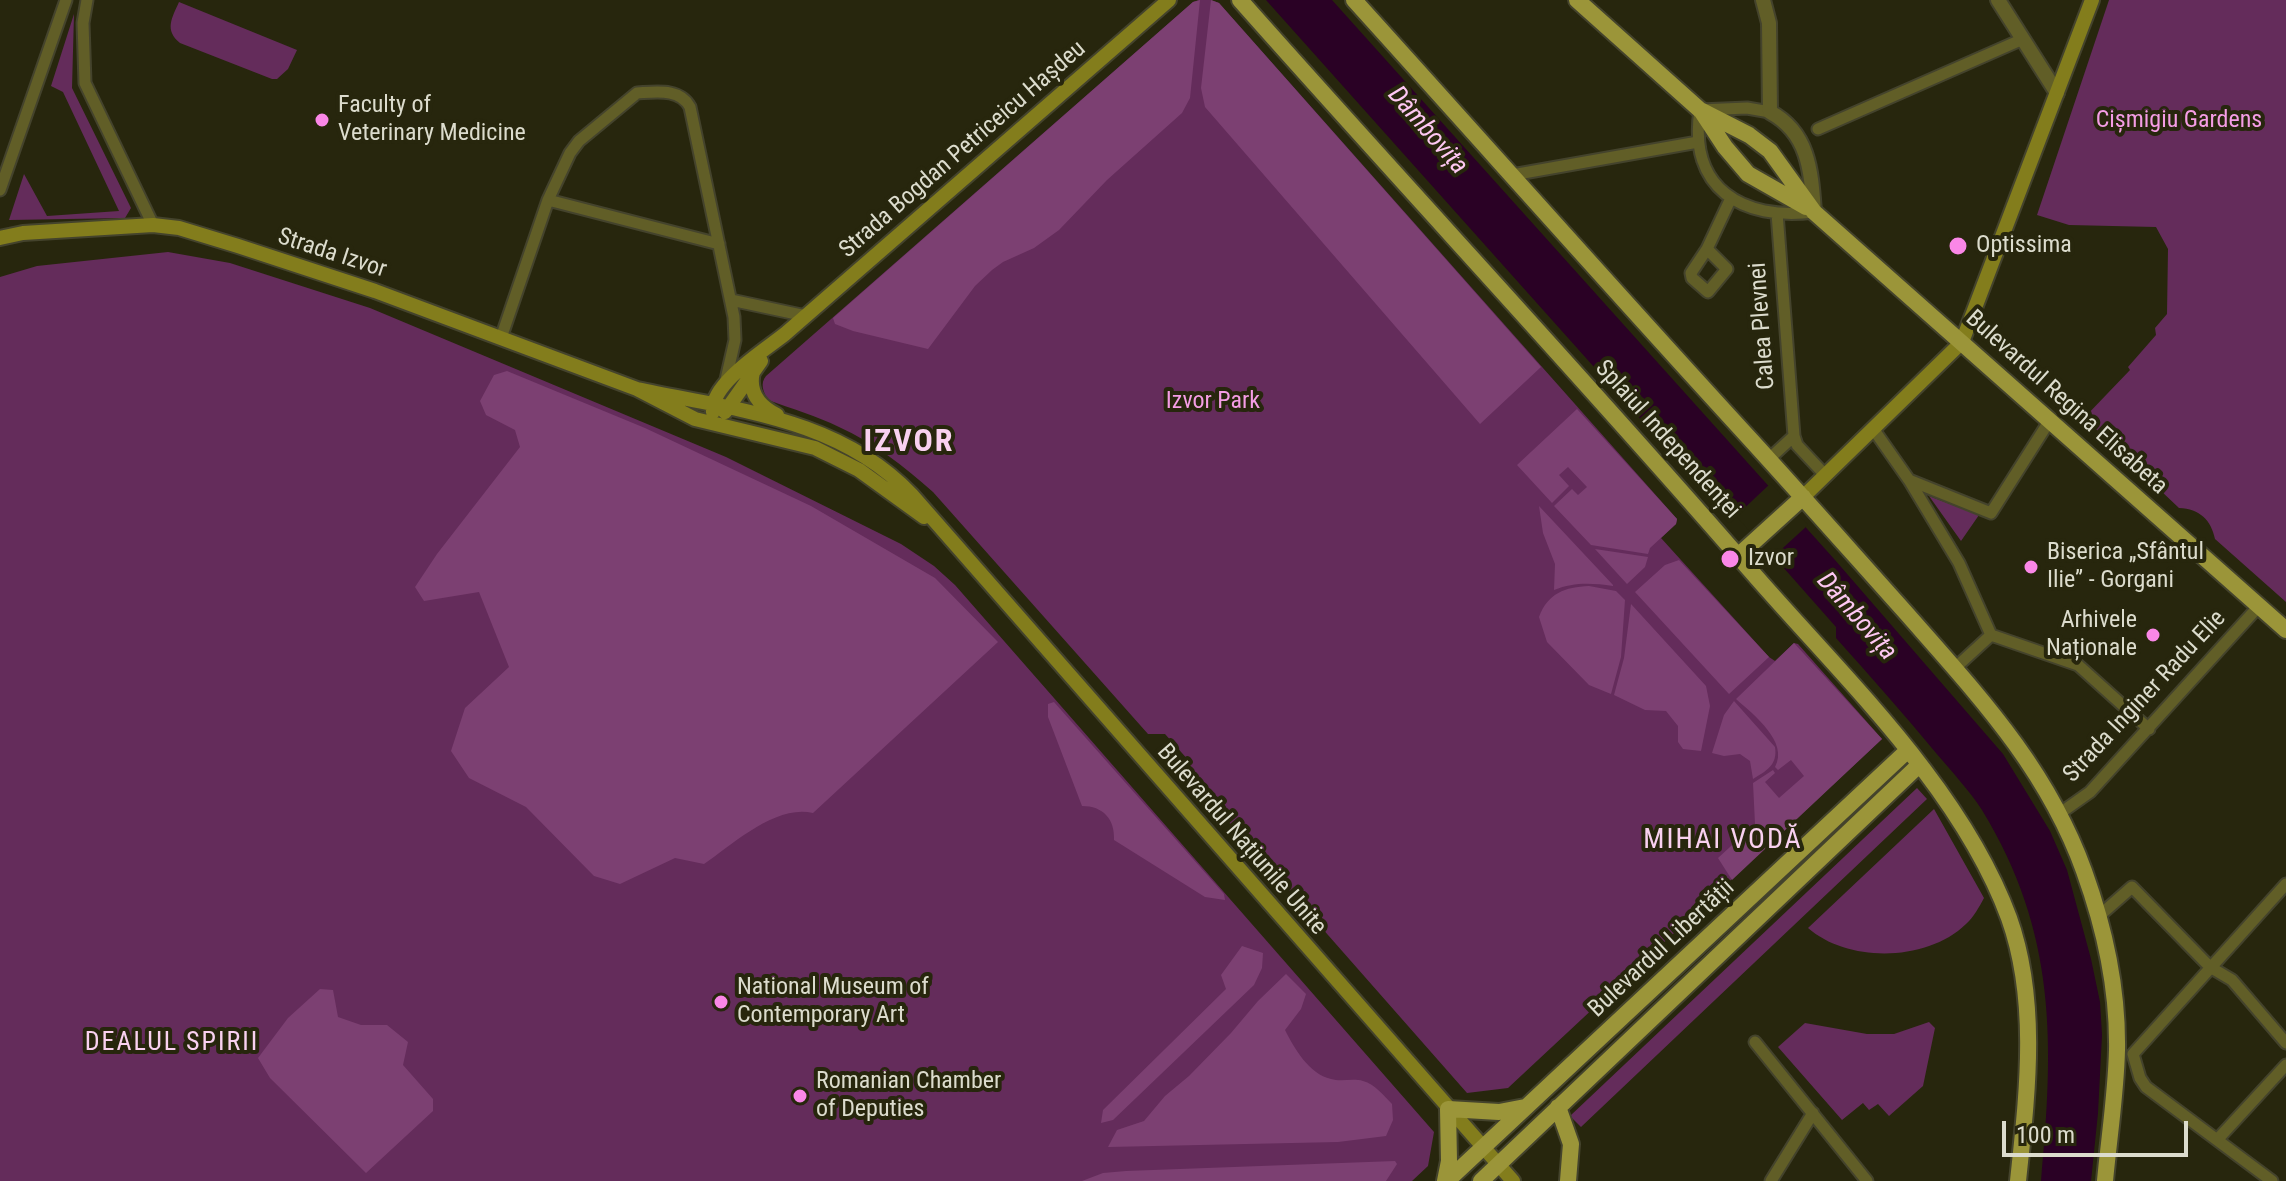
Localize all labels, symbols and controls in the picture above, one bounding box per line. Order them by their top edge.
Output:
street label: Strada Bogdan Petriceicu Hașdeu [834,35,1092,265]
water label: Dâmbovița [1380,81,1474,181]
place label: Faculty of Veterinary Medicine [338,92,526,148]
park label: Cișmigiu Gardens [2096,107,2262,135]
marker: Faculty of Veterinary Medicine [313,111,331,129]
street label: Strada Izvor [274,223,390,285]
place label: Optissima [1976,232,2072,260]
marker: Optissima [1947,235,1969,257]
street label: Calea Plevnei [1744,261,1782,391]
street label: Bulevardul Regina Elisabeta [1959,305,2173,501]
street label: Splaiul Independenței [1588,355,1746,525]
park label: Izvor Park [1166,388,1260,416]
district label: IZVOR [864,424,954,462]
place label: Biserica „Sfântul Ilie” - Gorgani [2047,539,2204,595]
place label: Izvor [1748,545,1794,573]
marker: Izvor [1719,548,1741,570]
marker: Biserica „Sfântul Ilie” - Gorgani [2022,558,2040,576]
water label: Dâmbovița [1809,567,1903,667]
street label: Strada Inginer Radu Elie [2058,605,2232,789]
place label: Arhivele Naționale [2046,607,2137,663]
marker: Arhivele Naționale [2144,626,2162,644]
street label: Bulevardul Națiunile Unite [1150,739,1332,941]
district label: MIHAI VODĂ [1643,824,1803,858]
street label: Bulevardul Libertății [1583,874,1741,1024]
place label: National Museum of Contemporary Art [737,974,929,1030]
marker: National Museum of Contemporary Art [712,993,730,1011]
district label: DEALUL SPIRII [85,1027,259,1059]
place label: Romanian Chamber of Deputies [816,1068,1001,1124]
marker: Romanian Chamber of Deputies [791,1087,809,1105]
scale bar [2006,1105,2192,1155]
text: 100 m [2016,1121,2075,1149]

